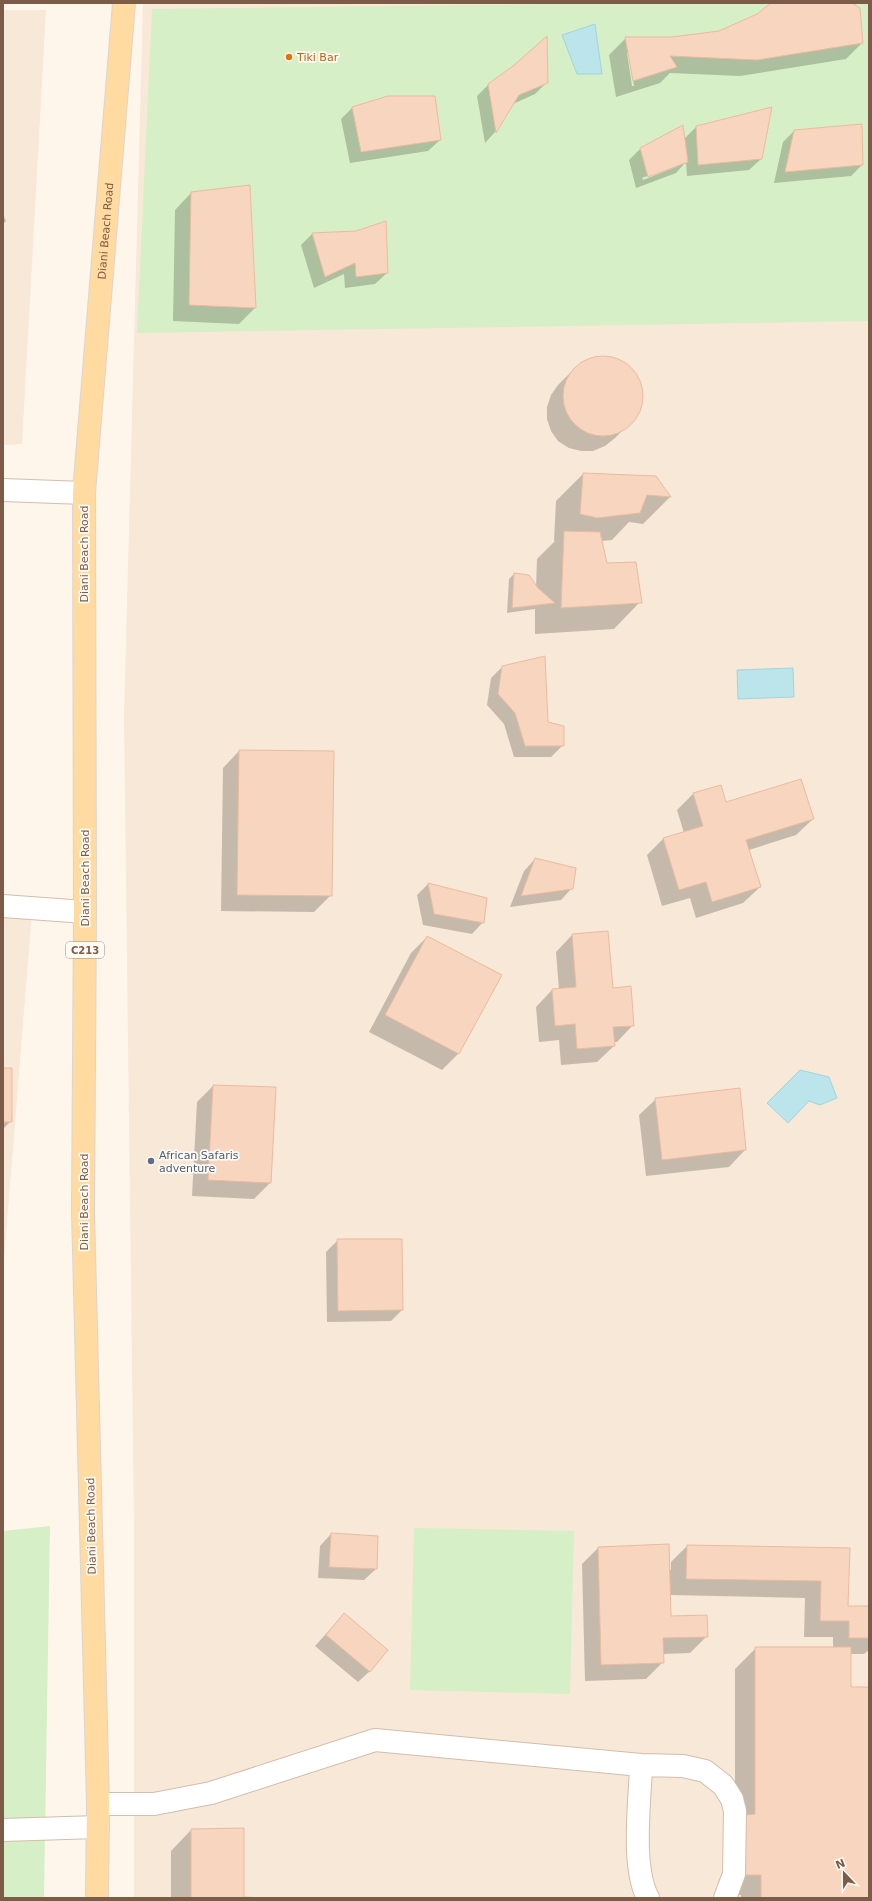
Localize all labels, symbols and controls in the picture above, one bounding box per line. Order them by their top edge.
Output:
place label: Tiki Bar [296,51,339,64]
marker: Tiki Bar [284,52,294,62]
street label: Diani Beach Road [95,182,116,280]
street label: Diani Beach Road [78,506,91,602]
street label: Diani Beach Road [79,830,92,926]
road number: C213 [66,942,104,958]
place label: African Safaris adventure [159,1149,239,1175]
street label: Diani Beach Road [78,1154,91,1250]
marker: African Safaris adventure [146,1156,156,1166]
street label: Diani Beach Road [84,1477,99,1575]
north arrow [824,1853,864,1893]
text: N [834,1856,847,1872]

